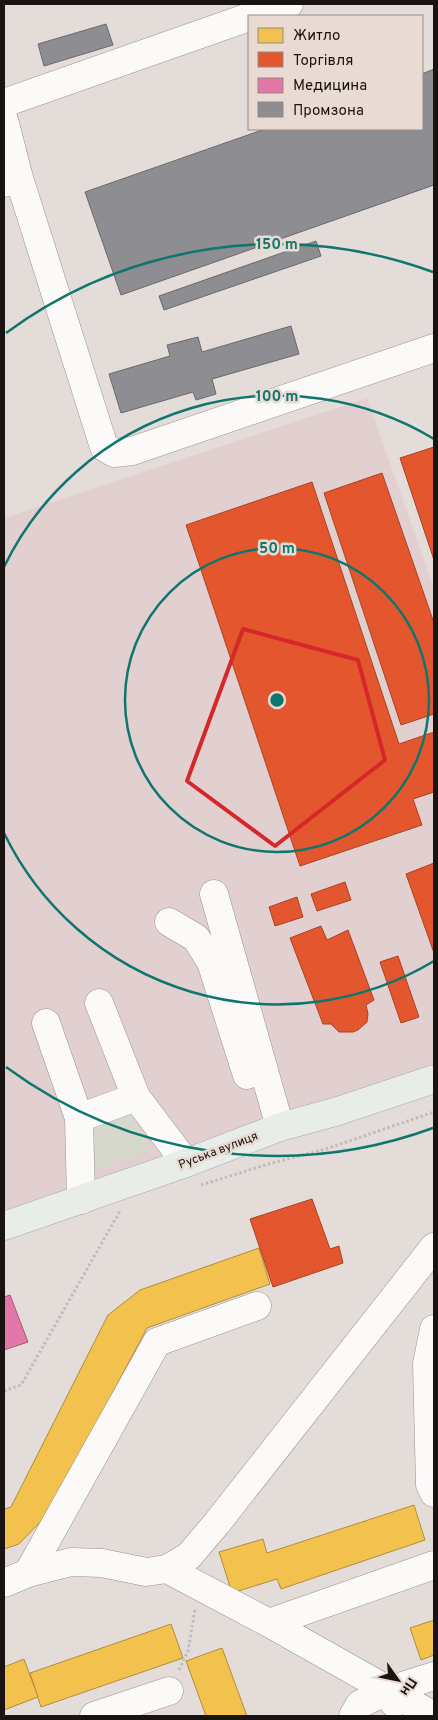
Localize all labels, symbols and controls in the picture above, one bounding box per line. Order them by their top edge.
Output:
legend [248,15,423,130]
text: Житло [293,27,340,46]
text: Торгівля [293,52,354,71]
text: Медицина [293,77,367,96]
text: Промзона [293,102,364,121]
text: 150 m [256,236,298,255]
text: 100 m [256,388,298,407]
text: 50 m [259,540,295,559]
centre of rings [268,691,286,709]
street label: Руська вулиця [176,1128,260,1173]
north arrow [373,1655,423,1705]
text: Пн [395,1674,420,1699]

